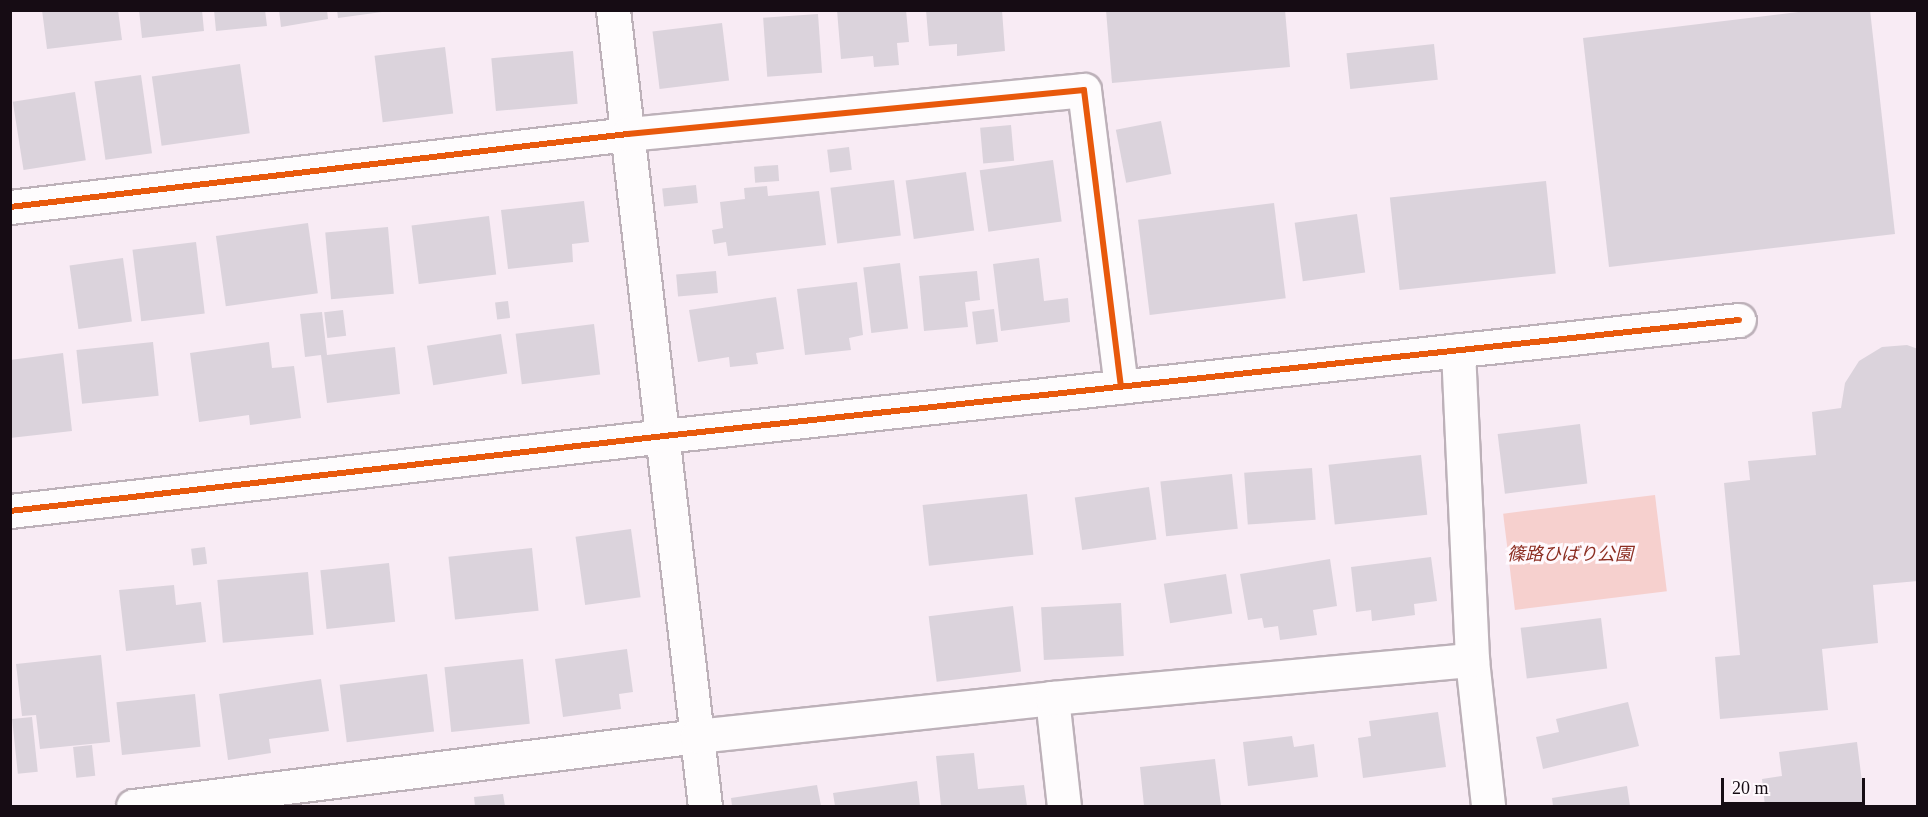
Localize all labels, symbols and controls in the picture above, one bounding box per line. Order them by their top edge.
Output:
park label: 篠路ひばり公園 [1507,543,1633,565]
scale bar [1724,766,1868,804]
text: 20 m [1732,778,1769,798]

